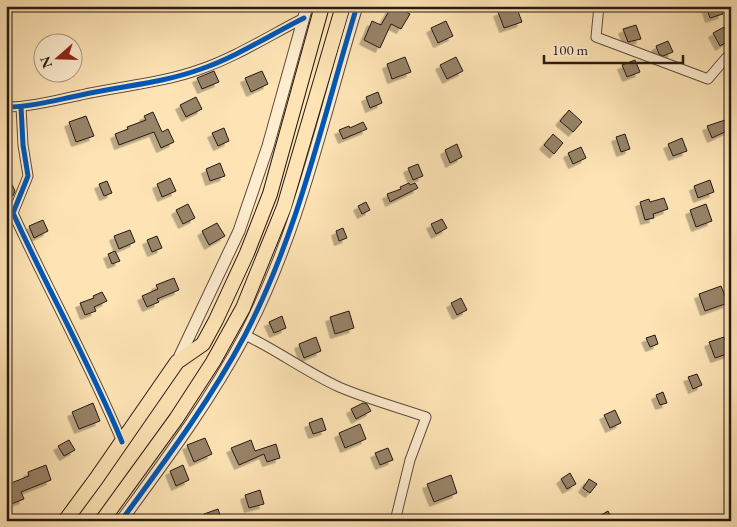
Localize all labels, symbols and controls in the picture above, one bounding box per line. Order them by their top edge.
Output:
north arrow [32,32,82,82]
scale bar [544,32,683,64]
text: 100 m [552,40,589,59]
text: N [35,53,56,71]

